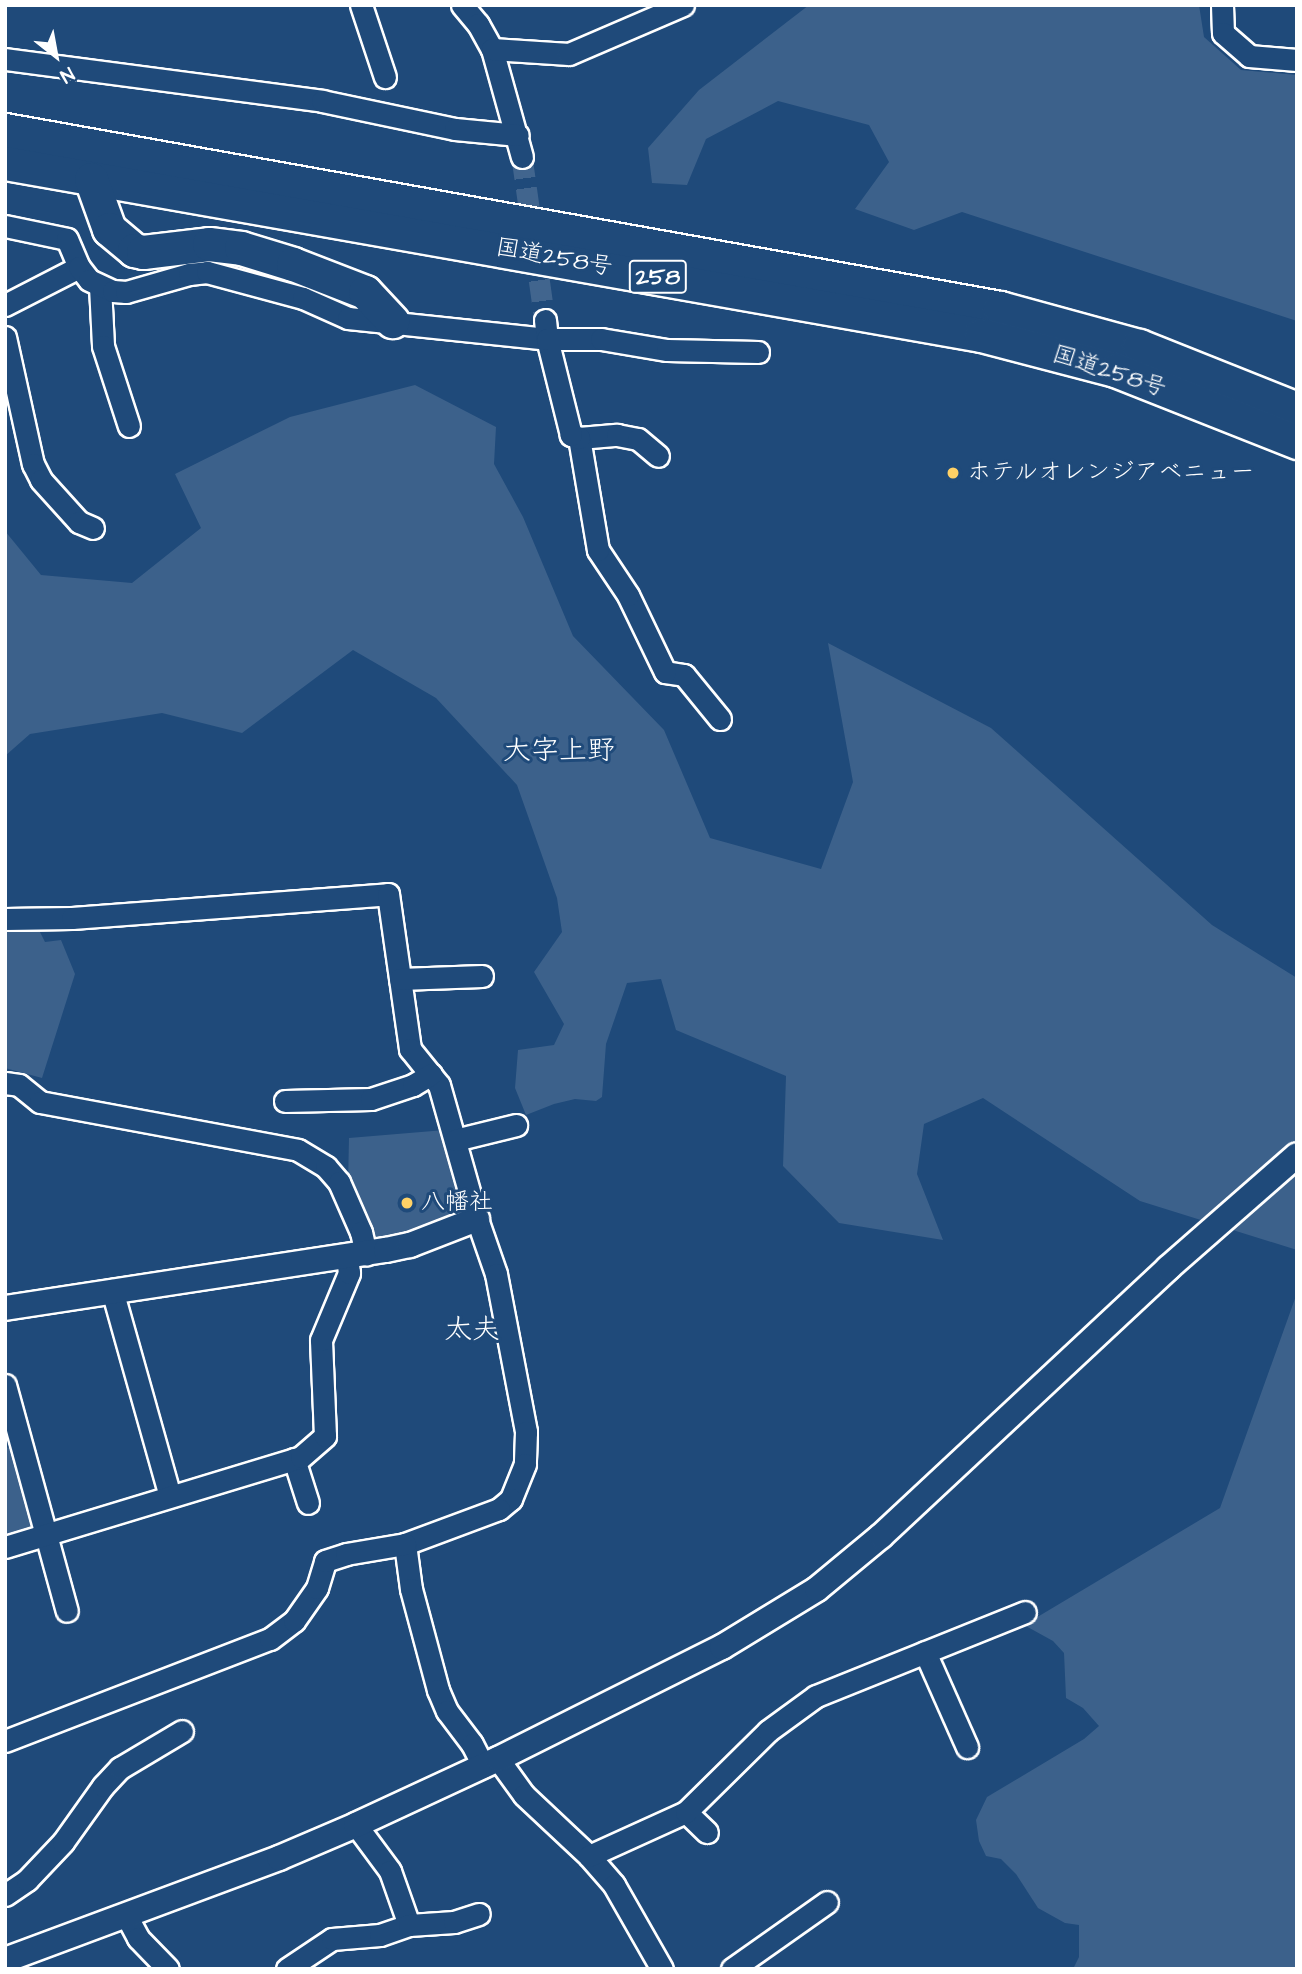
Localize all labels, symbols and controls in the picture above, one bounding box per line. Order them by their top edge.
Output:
north arrow [21,21,91,91]
text: N [55,60,79,89]
street label: 国道258号 [493,234,615,282]
road number: 258 [628,258,688,296]
street label: 国道258号 [1048,340,1170,404]
place label: ホテルオレンジアベニュー [967,459,1255,487]
marker: ホテルオレンジアベニュー [945,465,961,481]
district label: 大字上野 [503,734,615,768]
place label: 八幡社 [421,1189,493,1217]
marker: 八幡社 [399,1195,415,1211]
district label: 太夫 [444,1313,500,1347]

